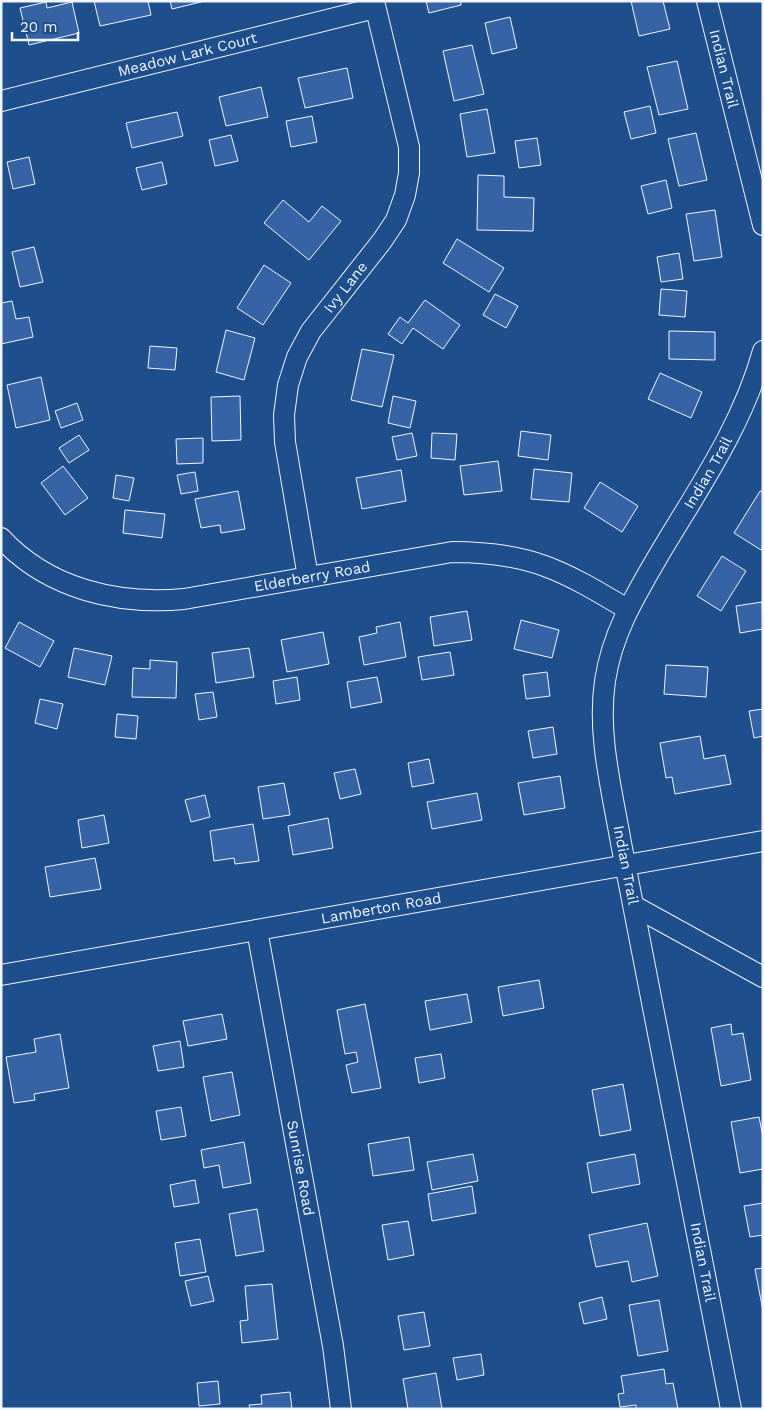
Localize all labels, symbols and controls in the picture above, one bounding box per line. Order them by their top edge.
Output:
scale bar [12,10,79,42]
text: 20 m [20,18,58,36]
street label: Indian Trail [705,28,743,111]
street label: Meadow Lark Court [116,29,259,81]
street label: Ivy Lane [320,258,371,316]
street label: Indian Trail [680,433,736,512]
street label: Elderberry Road [253,557,372,596]
street label: Indian Trail [609,824,643,907]
street label: Lamberton Road [320,889,443,928]
street label: Sunrise Road [283,1119,318,1217]
street label: Indian Trail [686,1221,720,1304]

